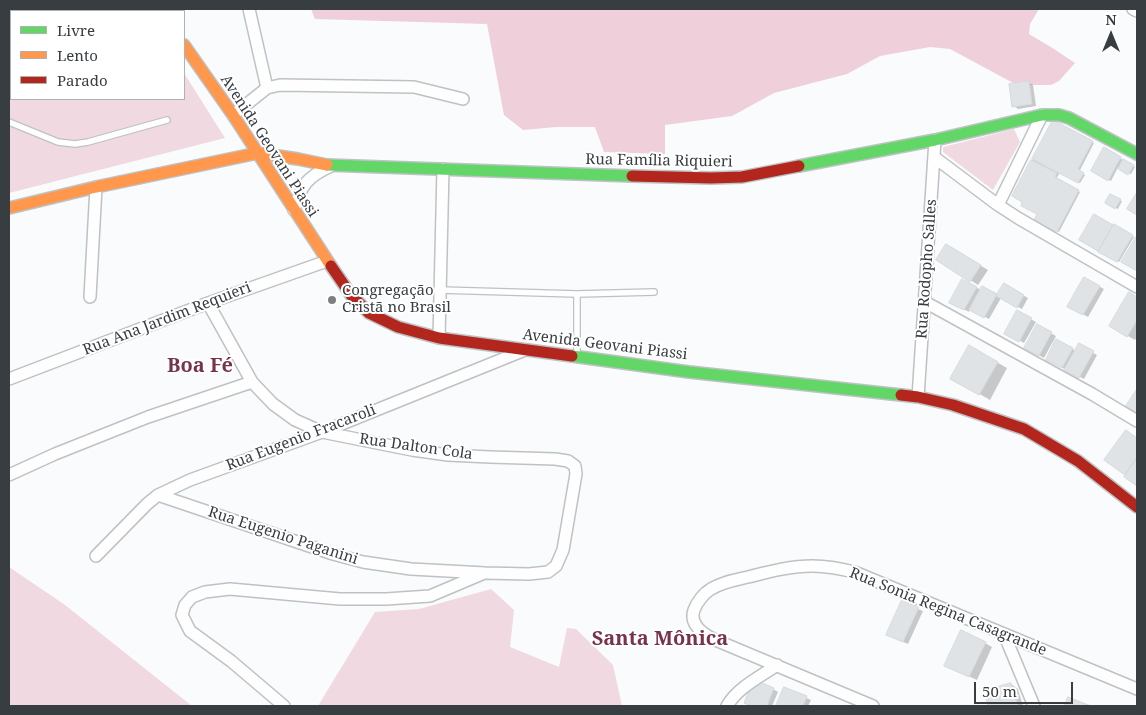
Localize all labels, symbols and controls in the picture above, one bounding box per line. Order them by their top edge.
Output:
legend [10,10,185,100]
north arrow [1086,10,1136,60]
text: N [1105,10,1117,29]
text: Livre [57,20,95,40]
text: Lento [57,45,98,65]
text: Parado [57,70,108,90]
street label: Avenida Geovani Piassi [216,72,322,220]
street label: Rua Família Riquieri [585,151,733,171]
street label: Rua Rodopho Salles [913,199,941,339]
street label: Rua Ana Jardim Requieri [80,279,254,359]
place label: Congregação Cristã no Brasil [342,282,451,317]
marker: Congregação Cristã no Brasil [326,294,338,306]
street label: Avenida Geovani Piassi [522,326,688,364]
district label: Boa Fé [167,354,233,378]
street label: Rua Eugenio Fracaroli [224,401,378,475]
street label: Rua Dalton Cola [358,430,474,464]
street label: Rua Eugenio Paganini [206,503,360,569]
street label: Rua Sonia Regina Casagrande [847,564,1049,660]
district label: Santa Mônica [592,627,728,651]
scale bar [976,672,1075,704]
text: 50 m [982,681,1017,701]

